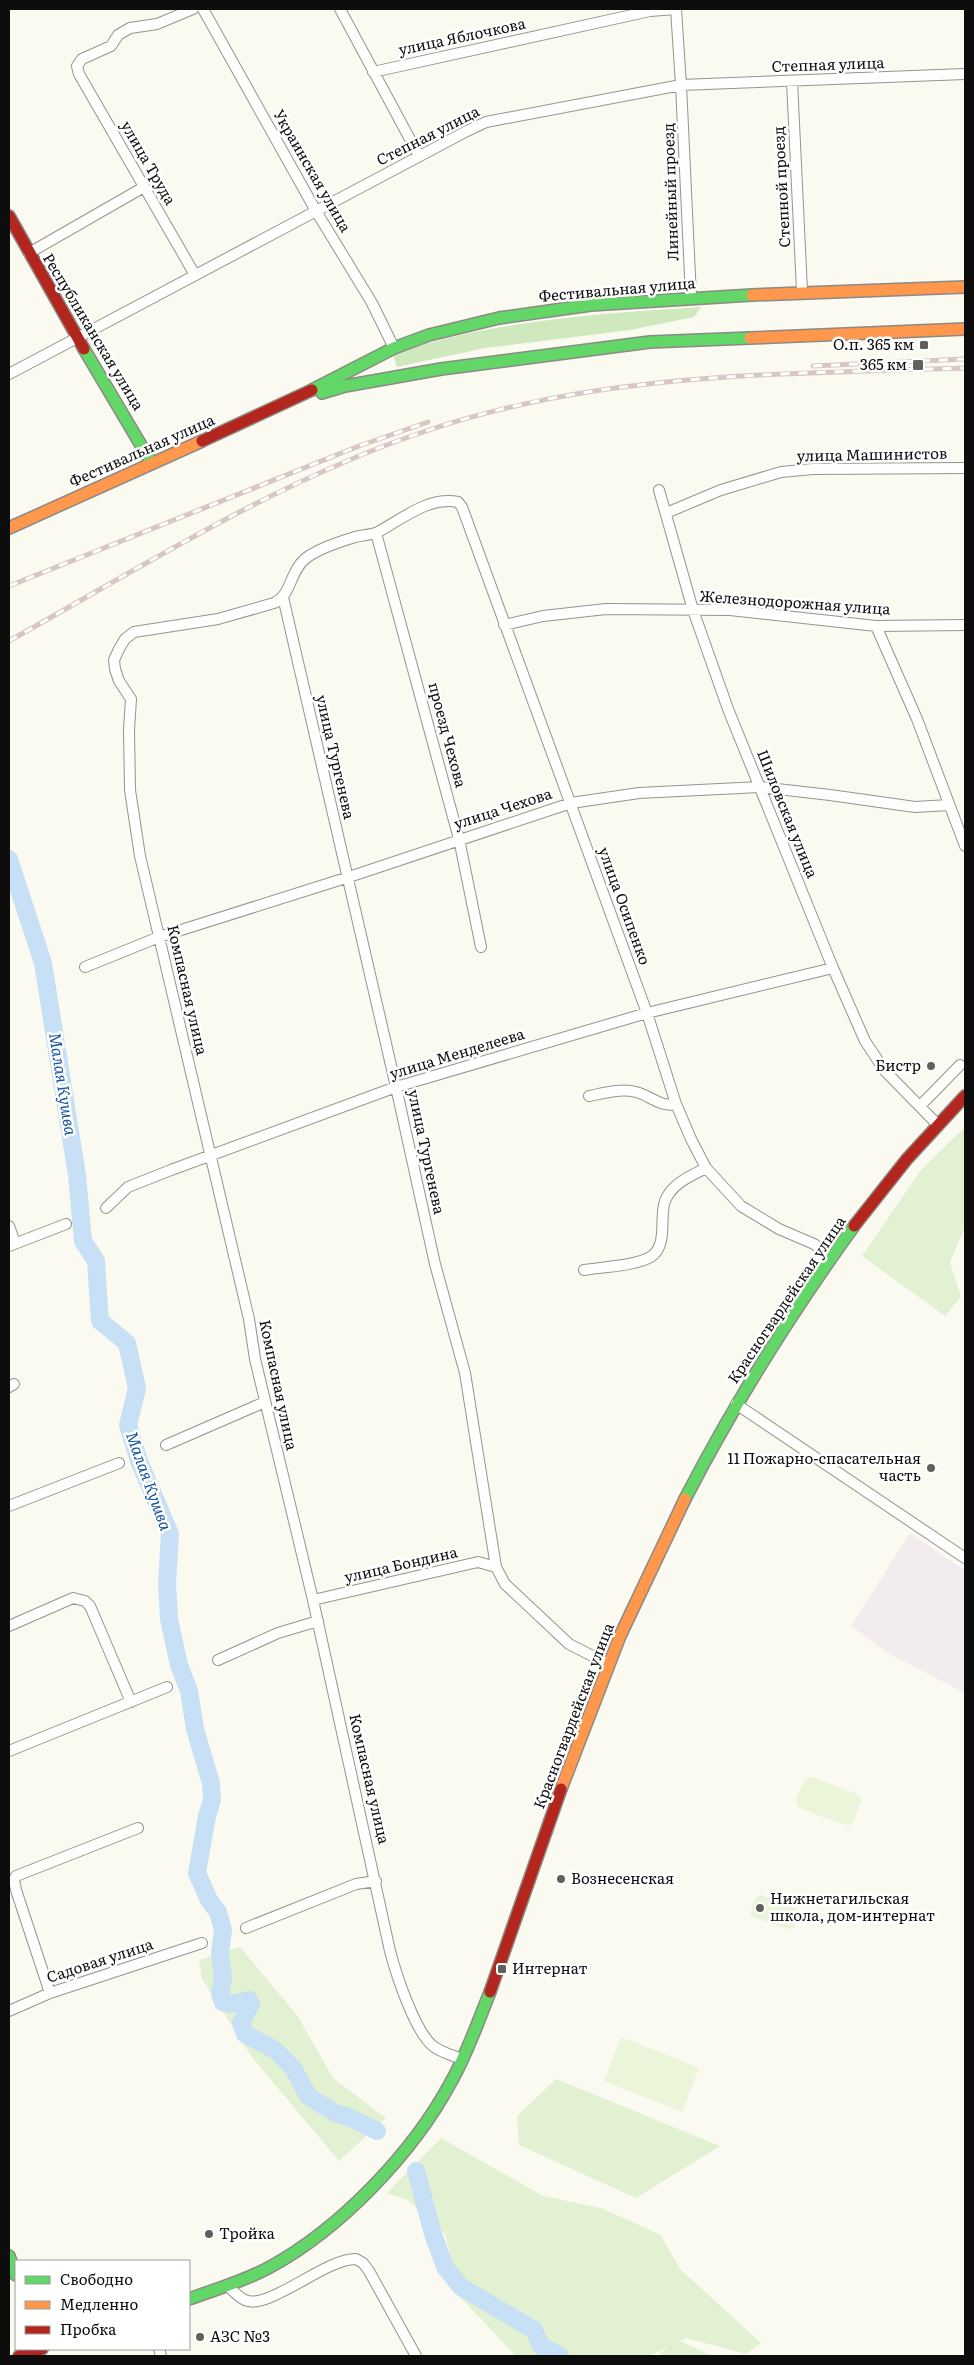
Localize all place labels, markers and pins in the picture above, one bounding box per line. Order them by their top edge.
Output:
place label: О.п. 365 км [833,332,914,355]
marker: О.п. 365 км [918,339,930,351]
place label: 365 км [860,352,907,375]
marker: 365 км [911,358,925,372]
place label: Бистр [875,1053,921,1076]
marker: Бистр [925,1060,937,1072]
place label: 11 Пожарно-спасательная часть [728,1446,921,1486]
marker: 11 Пожарно-спасательная часть [925,1462,937,1474]
place label: Вознесенская [571,1866,674,1889]
marker: Вознесенская [555,1873,567,1885]
place label: Нижнетагильская школа, дом-интернат [770,1886,935,1926]
marker: Нижнетагильская школа, дом-интернат [754,1902,766,1914]
place label: Интернат [512,1956,588,1979]
marker: Интернат [496,1963,508,1975]
place label: Тройка [219,2221,276,2244]
marker: Тройка [203,2228,215,2240]
place label: АЗС №3 [210,2324,270,2347]
marker: АЗС №3 [194,2331,206,2343]

